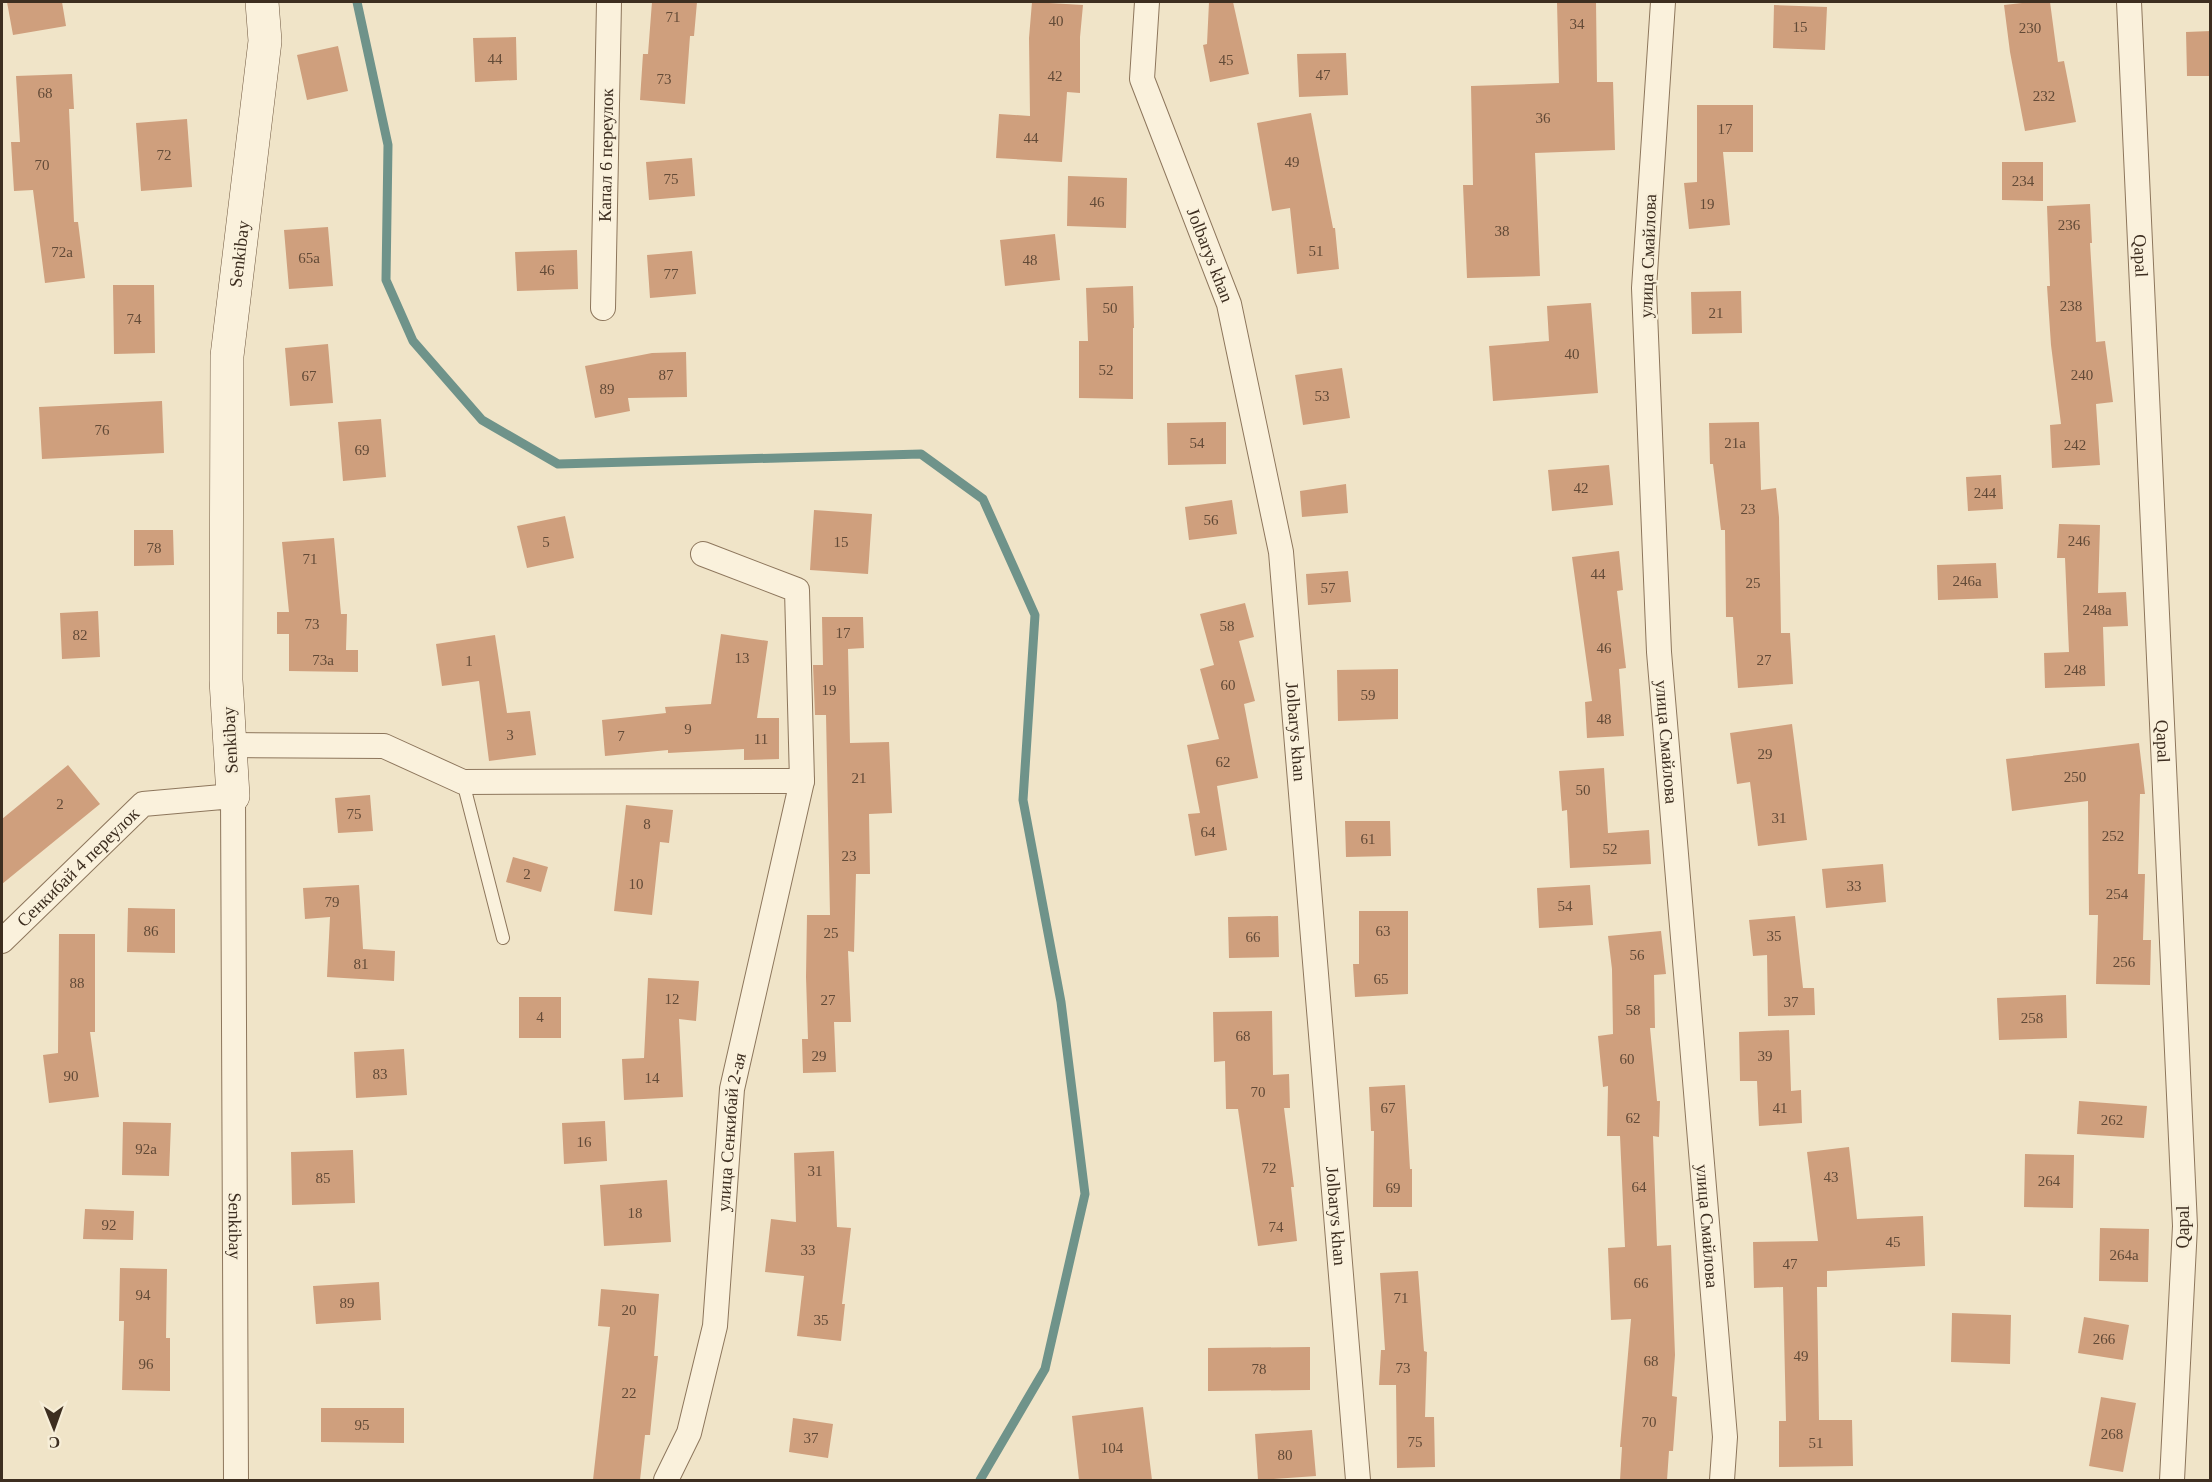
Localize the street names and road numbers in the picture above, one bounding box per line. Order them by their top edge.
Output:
street label: Капал 6 переулок [595,88,617,222]
street label: улица Смайлова [1636,194,1660,318]
street label: Jolbarys khan [1183,205,1237,305]
street label: Senkibay [225,219,253,288]
street label: Qapal [2130,234,2152,278]
street label: улица Смайлова [1651,679,1682,804]
street label: Jolbarys khan [1282,681,1310,782]
street label: Senkibay [218,706,242,774]
street label: Qapal [2152,719,2174,763]
street label: Сенкибай 4 переулок [13,803,143,931]
street label: улица Сенкибай 2-ая [713,1051,750,1212]
street label: улица Смайлова [1692,1163,1722,1289]
street label: Jolbarys khan [1322,1165,1350,1266]
street label: Senkibay [225,1192,245,1260]
street label: Qapal [2173,1206,2193,1248]

